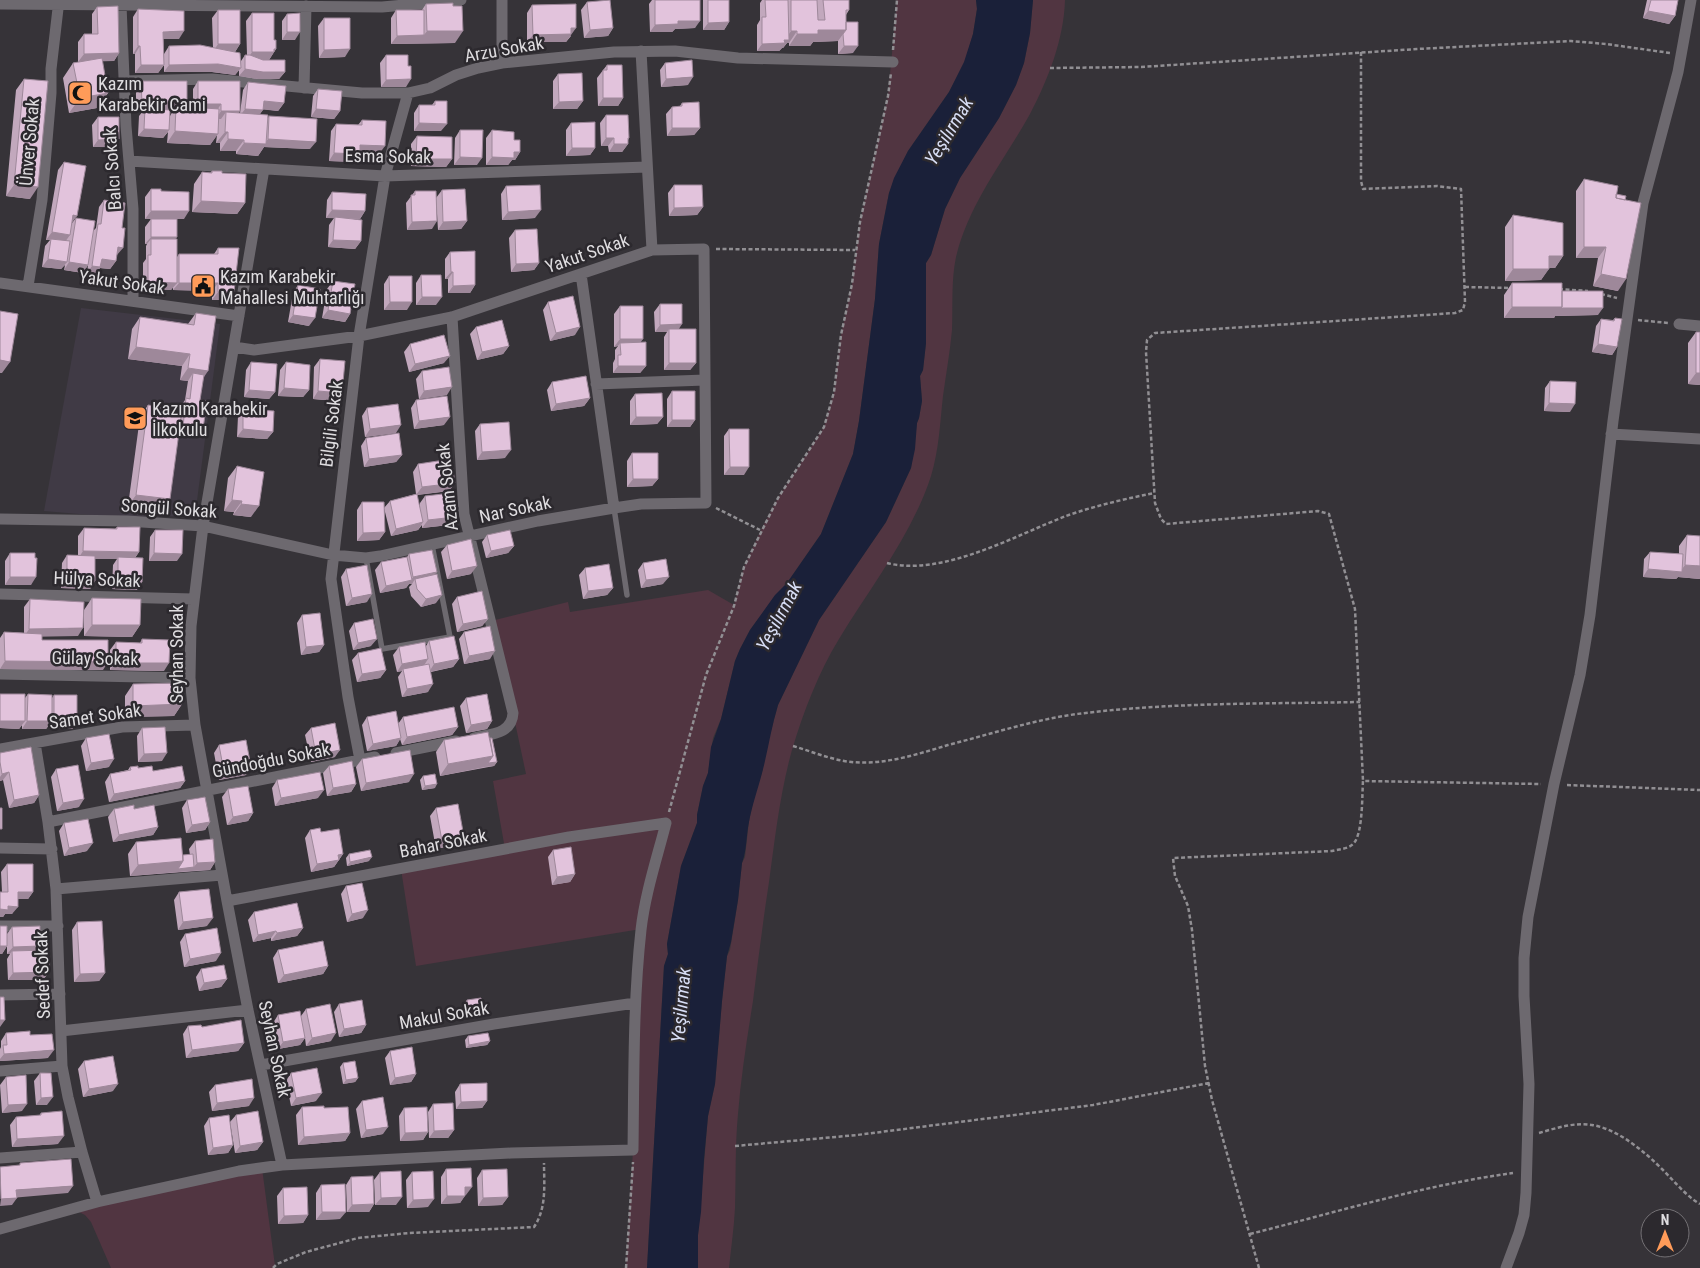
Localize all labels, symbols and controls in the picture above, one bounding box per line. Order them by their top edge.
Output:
street label: Arzu Sokak [463,32,545,66]
place label: Kazım Karabekir Cami [98,73,206,115]
mosque icon: Kazım Karabekir Cami [67,80,93,106]
water label: Yeşilırmak [920,92,979,169]
street label: Ünver Sokak [15,97,43,187]
street label: Balcı Sokak [99,127,125,211]
street label: Esma Sokak [344,145,432,167]
street label: Yakut Sokak [542,229,632,277]
street label: Yakut Sokak [78,266,166,298]
place label: Kazım Karabekir Mahallesi Muhtarlığı [220,266,365,308]
public building icon: Kazım Karabekir Mahallesi Muhtarlığı [190,273,216,299]
street label: Bilgili Sokak [315,380,347,468]
place label: Kazım Karabekir İlkokulu [152,398,268,440]
school or university icon: Kazım Karabekir İlkokulu [122,405,148,431]
street label: Azam Sokak [432,442,462,532]
street label: Nar Sokak [477,491,553,527]
street label: Songül Sokak [120,494,218,522]
street label: Hülya Sokak [53,567,141,591]
water label: Yeşilırmak [751,577,807,655]
street label: Seyhan Sokak [166,605,187,703]
street label: Gülay Sokak [51,647,139,669]
street label: Samet Sokak [48,699,142,733]
street label: Gündoğdu Sokak [210,738,332,782]
street label: Bahar Sokak [398,824,488,862]
street label: Sedef Sokak [30,931,54,1019]
water label: Yeşilırmak [666,966,696,1044]
street label: Makul Sokak [398,997,490,1033]
street label: Seyhan Sokak [254,999,296,1099]
north arrow [1640,1208,1690,1258]
text: N [1661,1212,1669,1228]

